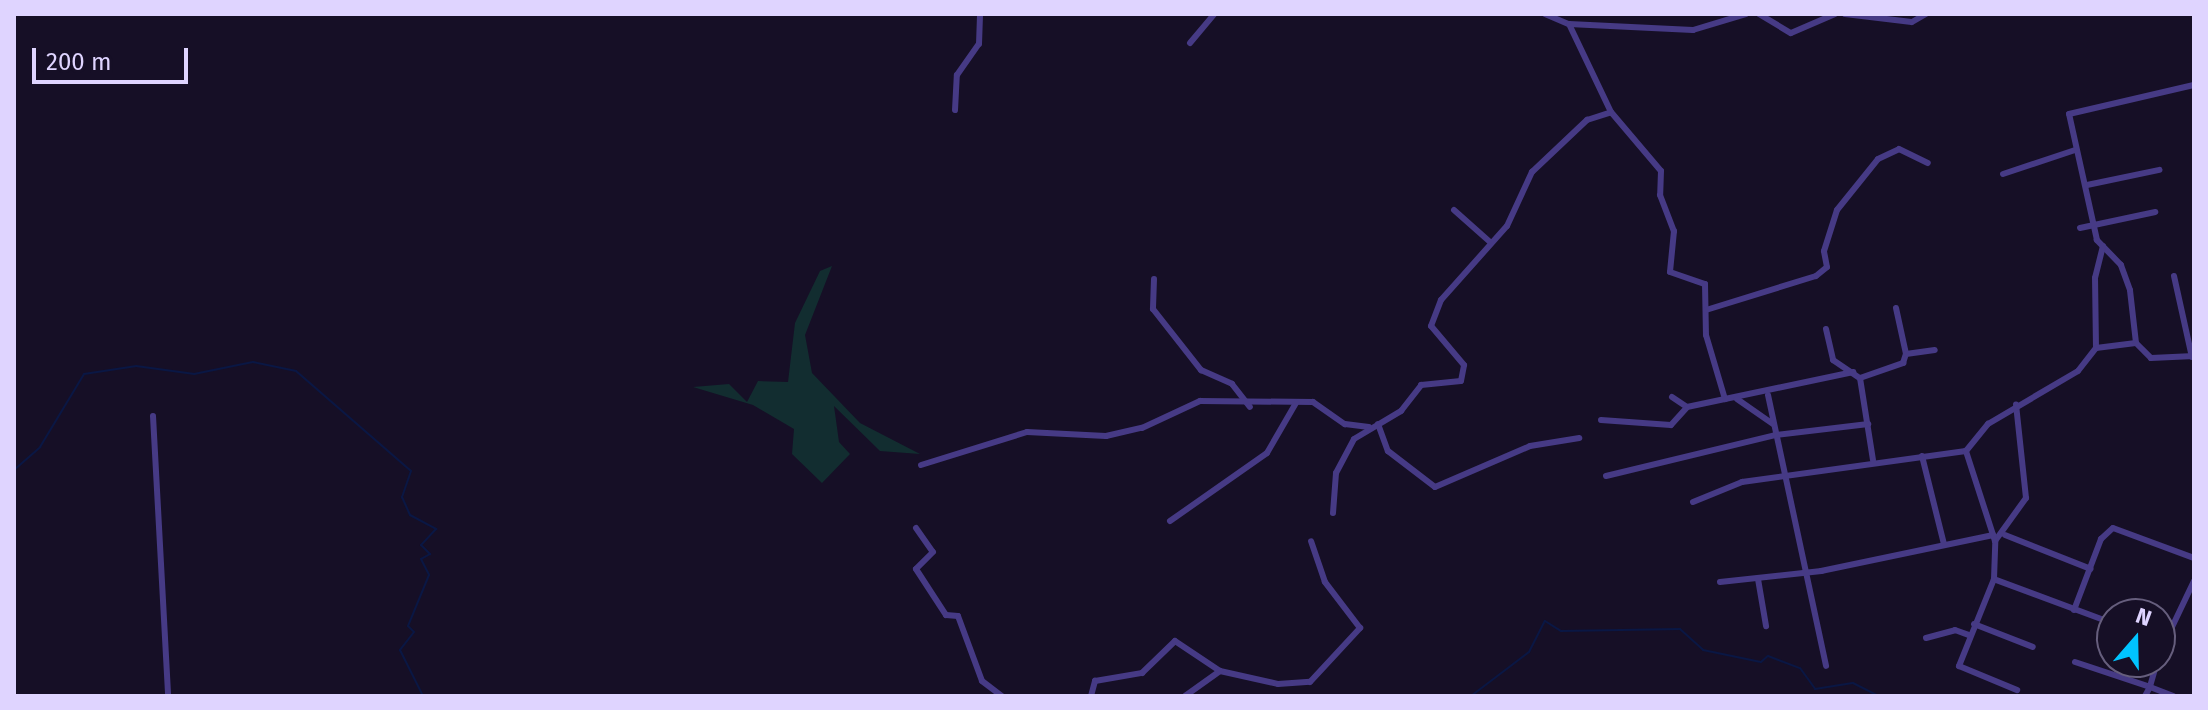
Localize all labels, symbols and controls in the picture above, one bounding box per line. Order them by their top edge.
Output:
scale bar [36,32,192,82]
text: 200 m [46,48,112,76]
north arrow [2096,598,2176,678]
text: N [2132,602,2155,632]

